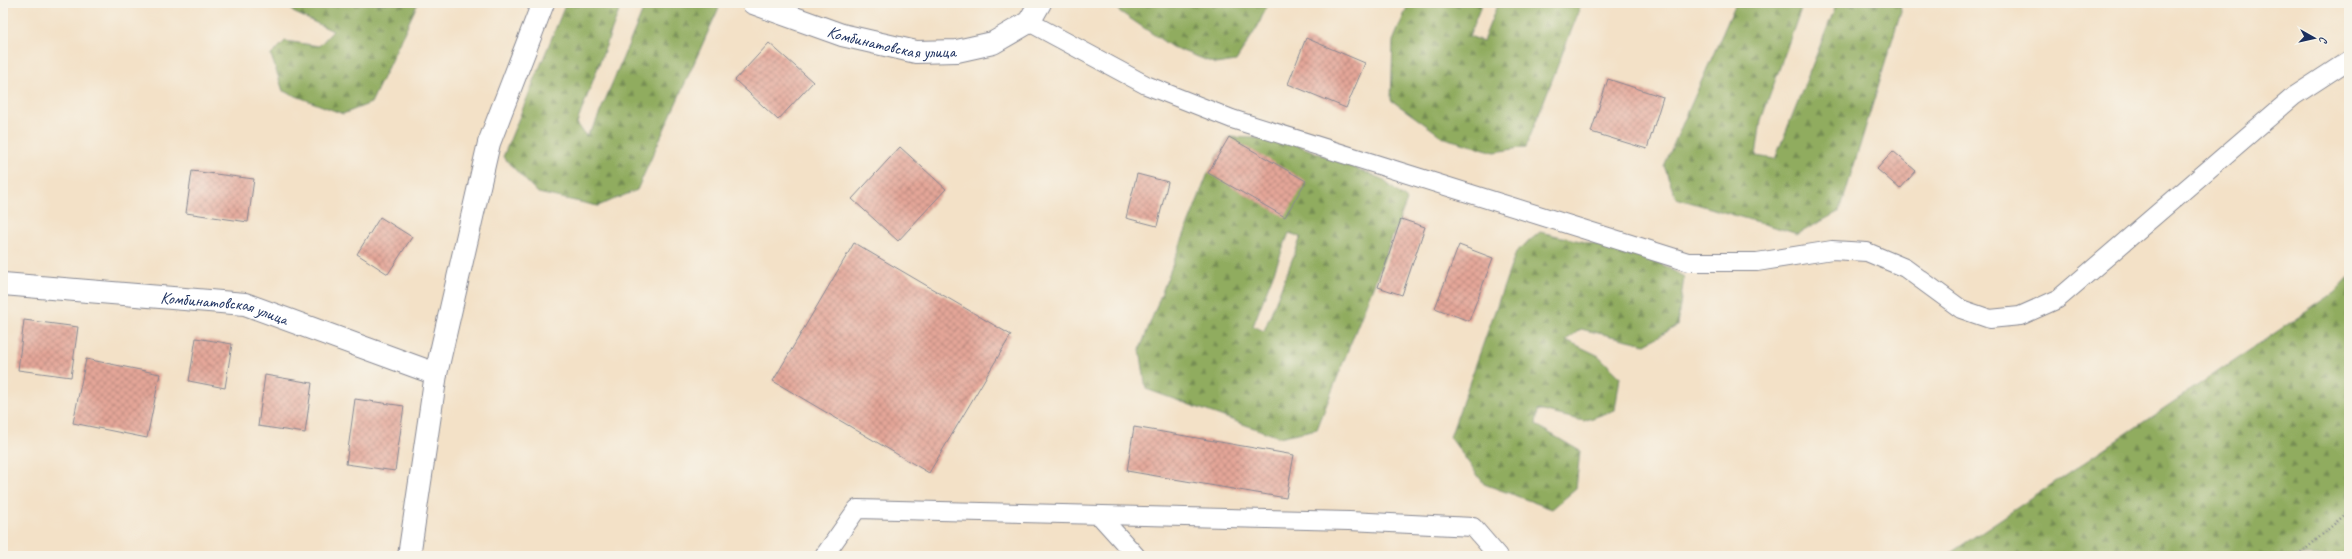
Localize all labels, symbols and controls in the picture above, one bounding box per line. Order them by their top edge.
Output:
north arrow [2294,18,2334,58]
street label: Комбинатовская улица [825,20,958,63]
text: С [2316,36,2331,45]
street label: Комбинатовская улица [160,287,293,330]

